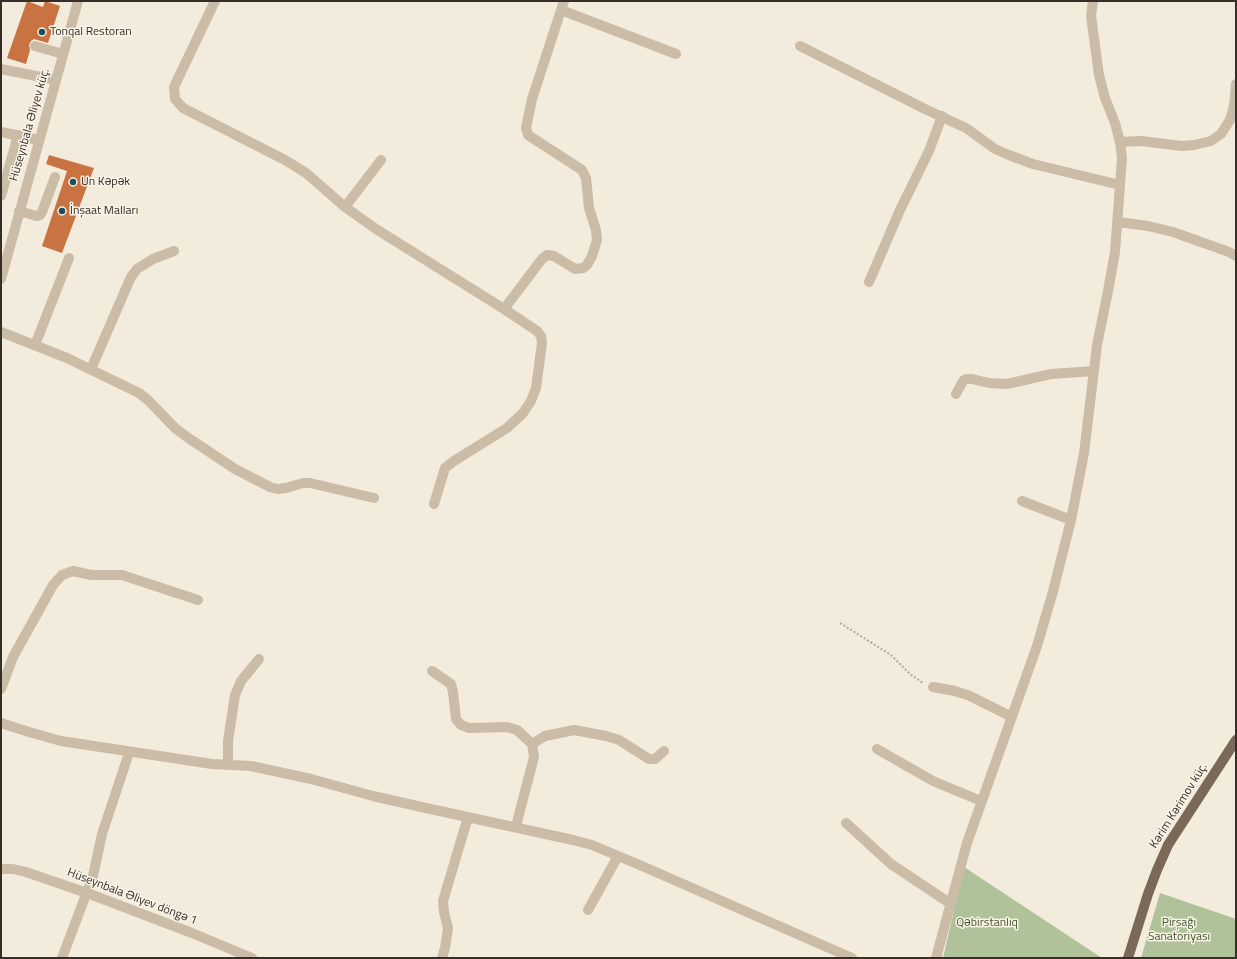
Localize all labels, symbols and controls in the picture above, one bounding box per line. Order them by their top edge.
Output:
place label: Tonqal Restoran [50,25,132,39]
marker: Tonqal Restoran [37,27,47,37]
street label: Hüseynbala Əliyev küç. [7,67,53,183]
place label: Un Kəpək [81,175,130,189]
marker: Un Kəpək [68,177,78,187]
place label: İnşaat Malları [70,204,138,218]
marker: İnşaat Malları [57,206,67,216]
street label: Kərim Kərimov küç. [1147,761,1211,851]
street label: Hüseynbala Əliyev döngə 1 [65,866,199,928]
park label: Qəbirstanlıq [956,916,1018,930]
park label: Pirşağı Sanatoriyası [1148,916,1210,944]

